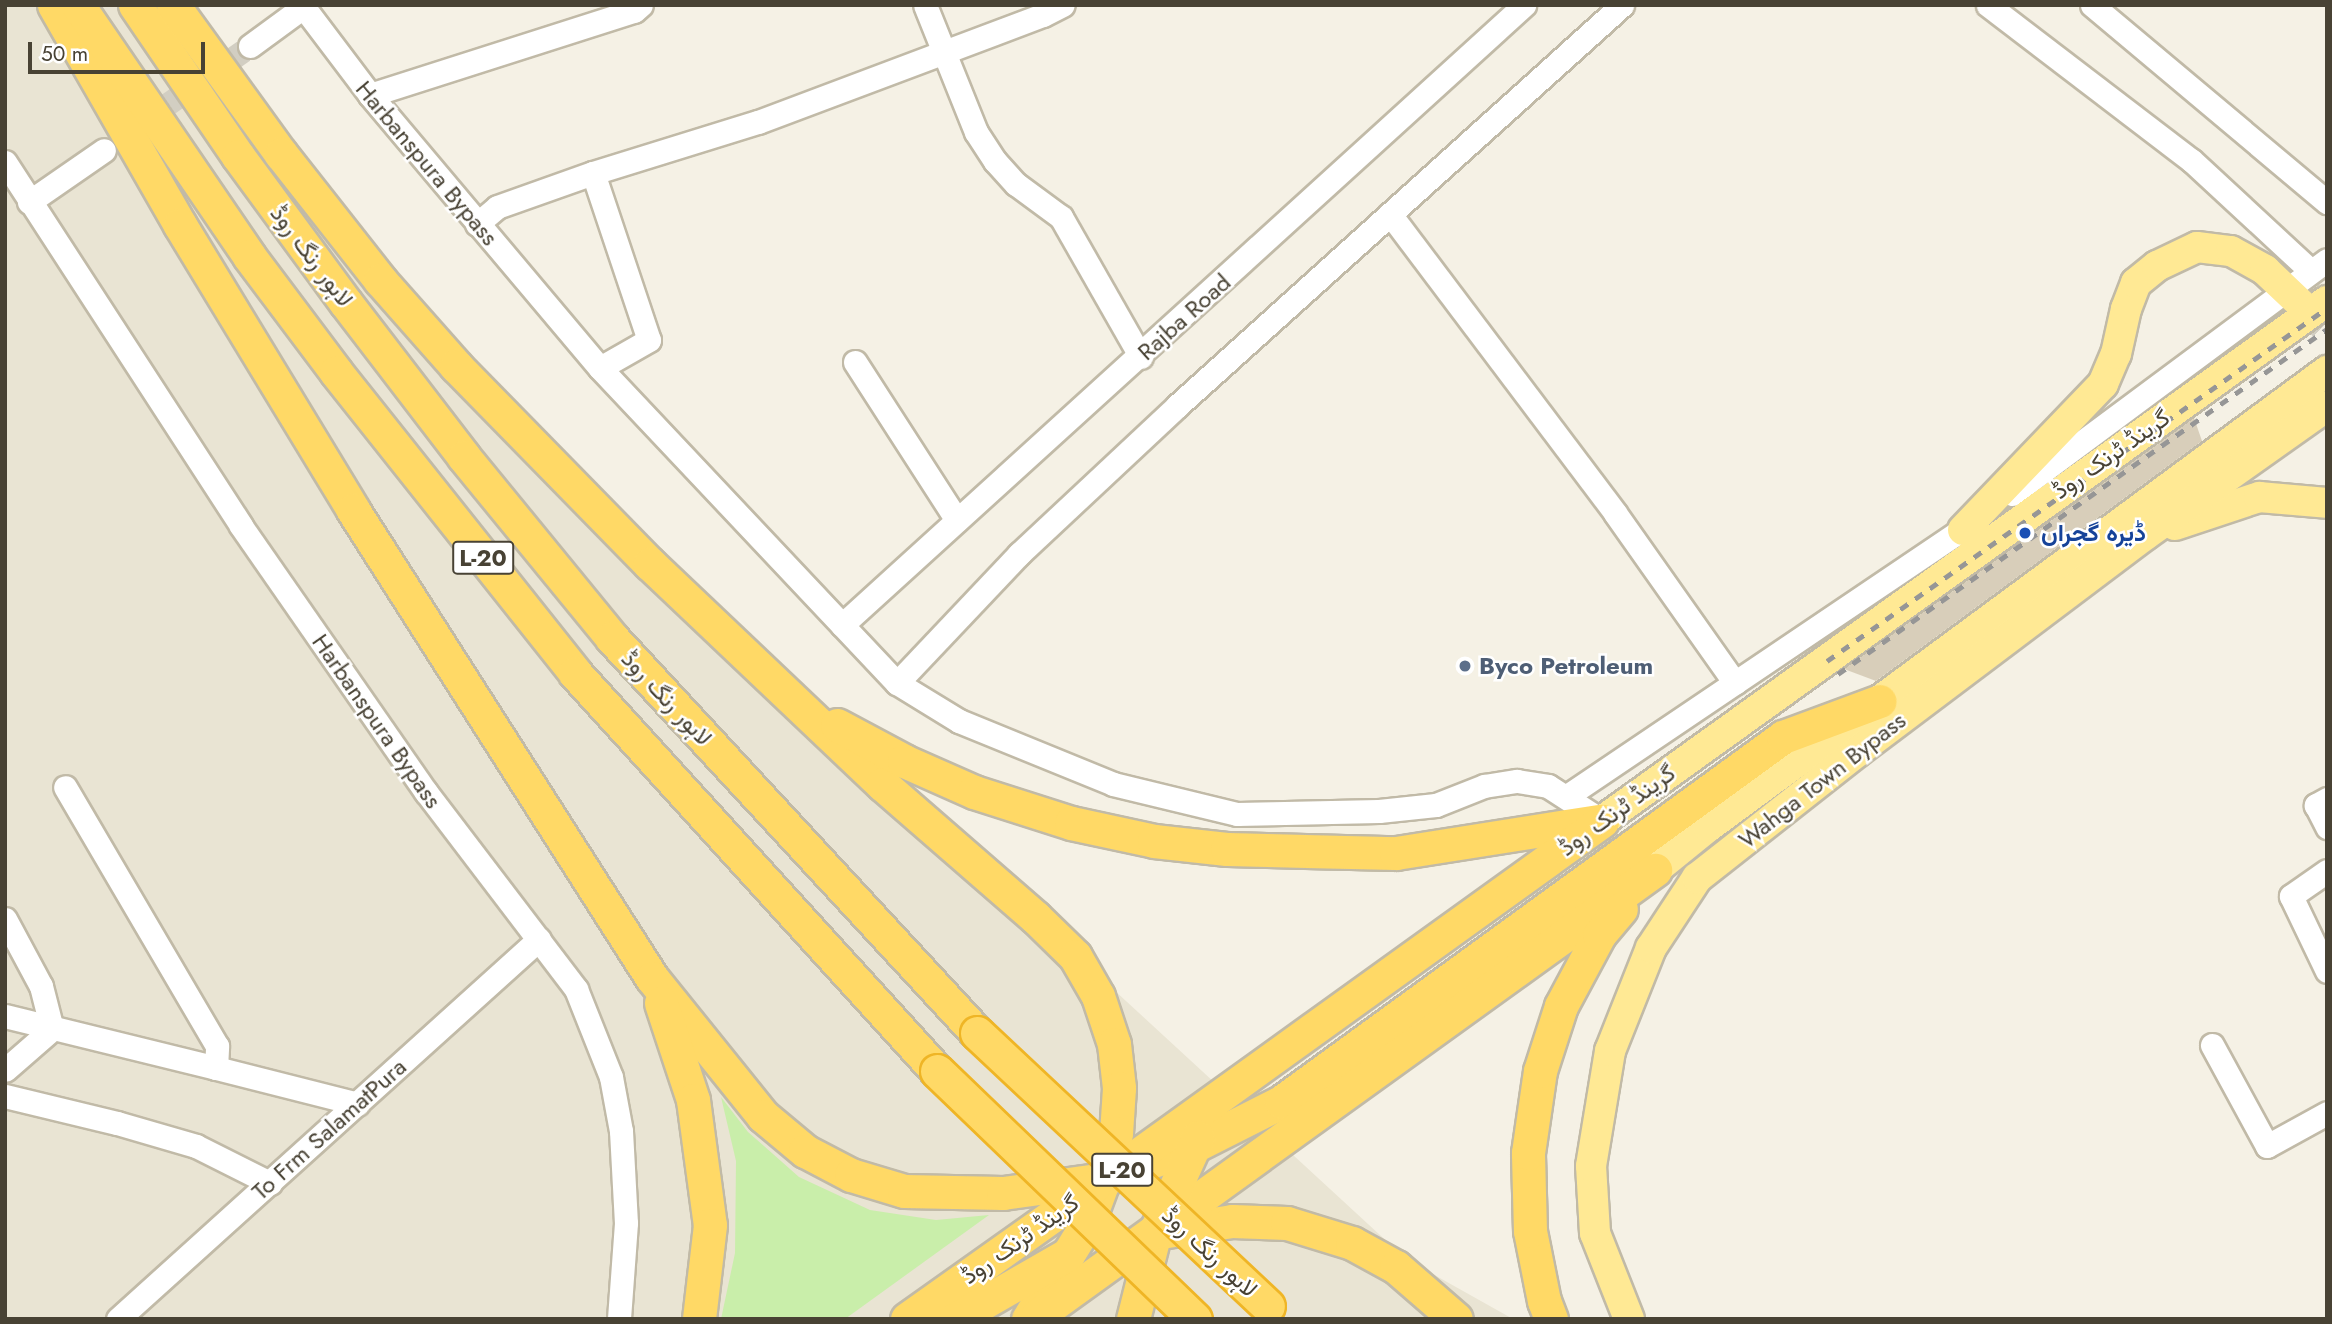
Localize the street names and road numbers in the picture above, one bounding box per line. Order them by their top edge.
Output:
street label: Harbanspura Bypass [350,75,504,251]
street label: لاہور رنگ روڈ [264,199,360,313]
street label: Rajba Road [1132,268,1236,366]
street label: گرینڈ ٹرنک روڈ [2047,403,2175,505]
road number: L-20 [452,538,514,578]
street label: Harbanspura Bypass [306,628,448,814]
street label: لاہور رنگ روڈ [616,644,718,752]
street label: Wahga Town Bypass [1733,706,1911,854]
street label: گرینڈ ٹرنک روڈ [1553,758,1681,862]
street label: To Frm SalamatPura [246,1052,412,1206]
road number: L-20 [1090,1150,1154,1190]
street label: گرینڈ ٹرنک روڈ [956,1188,1084,1290]
street label: لاہور رنگ روڈ [1156,1201,1264,1303]

